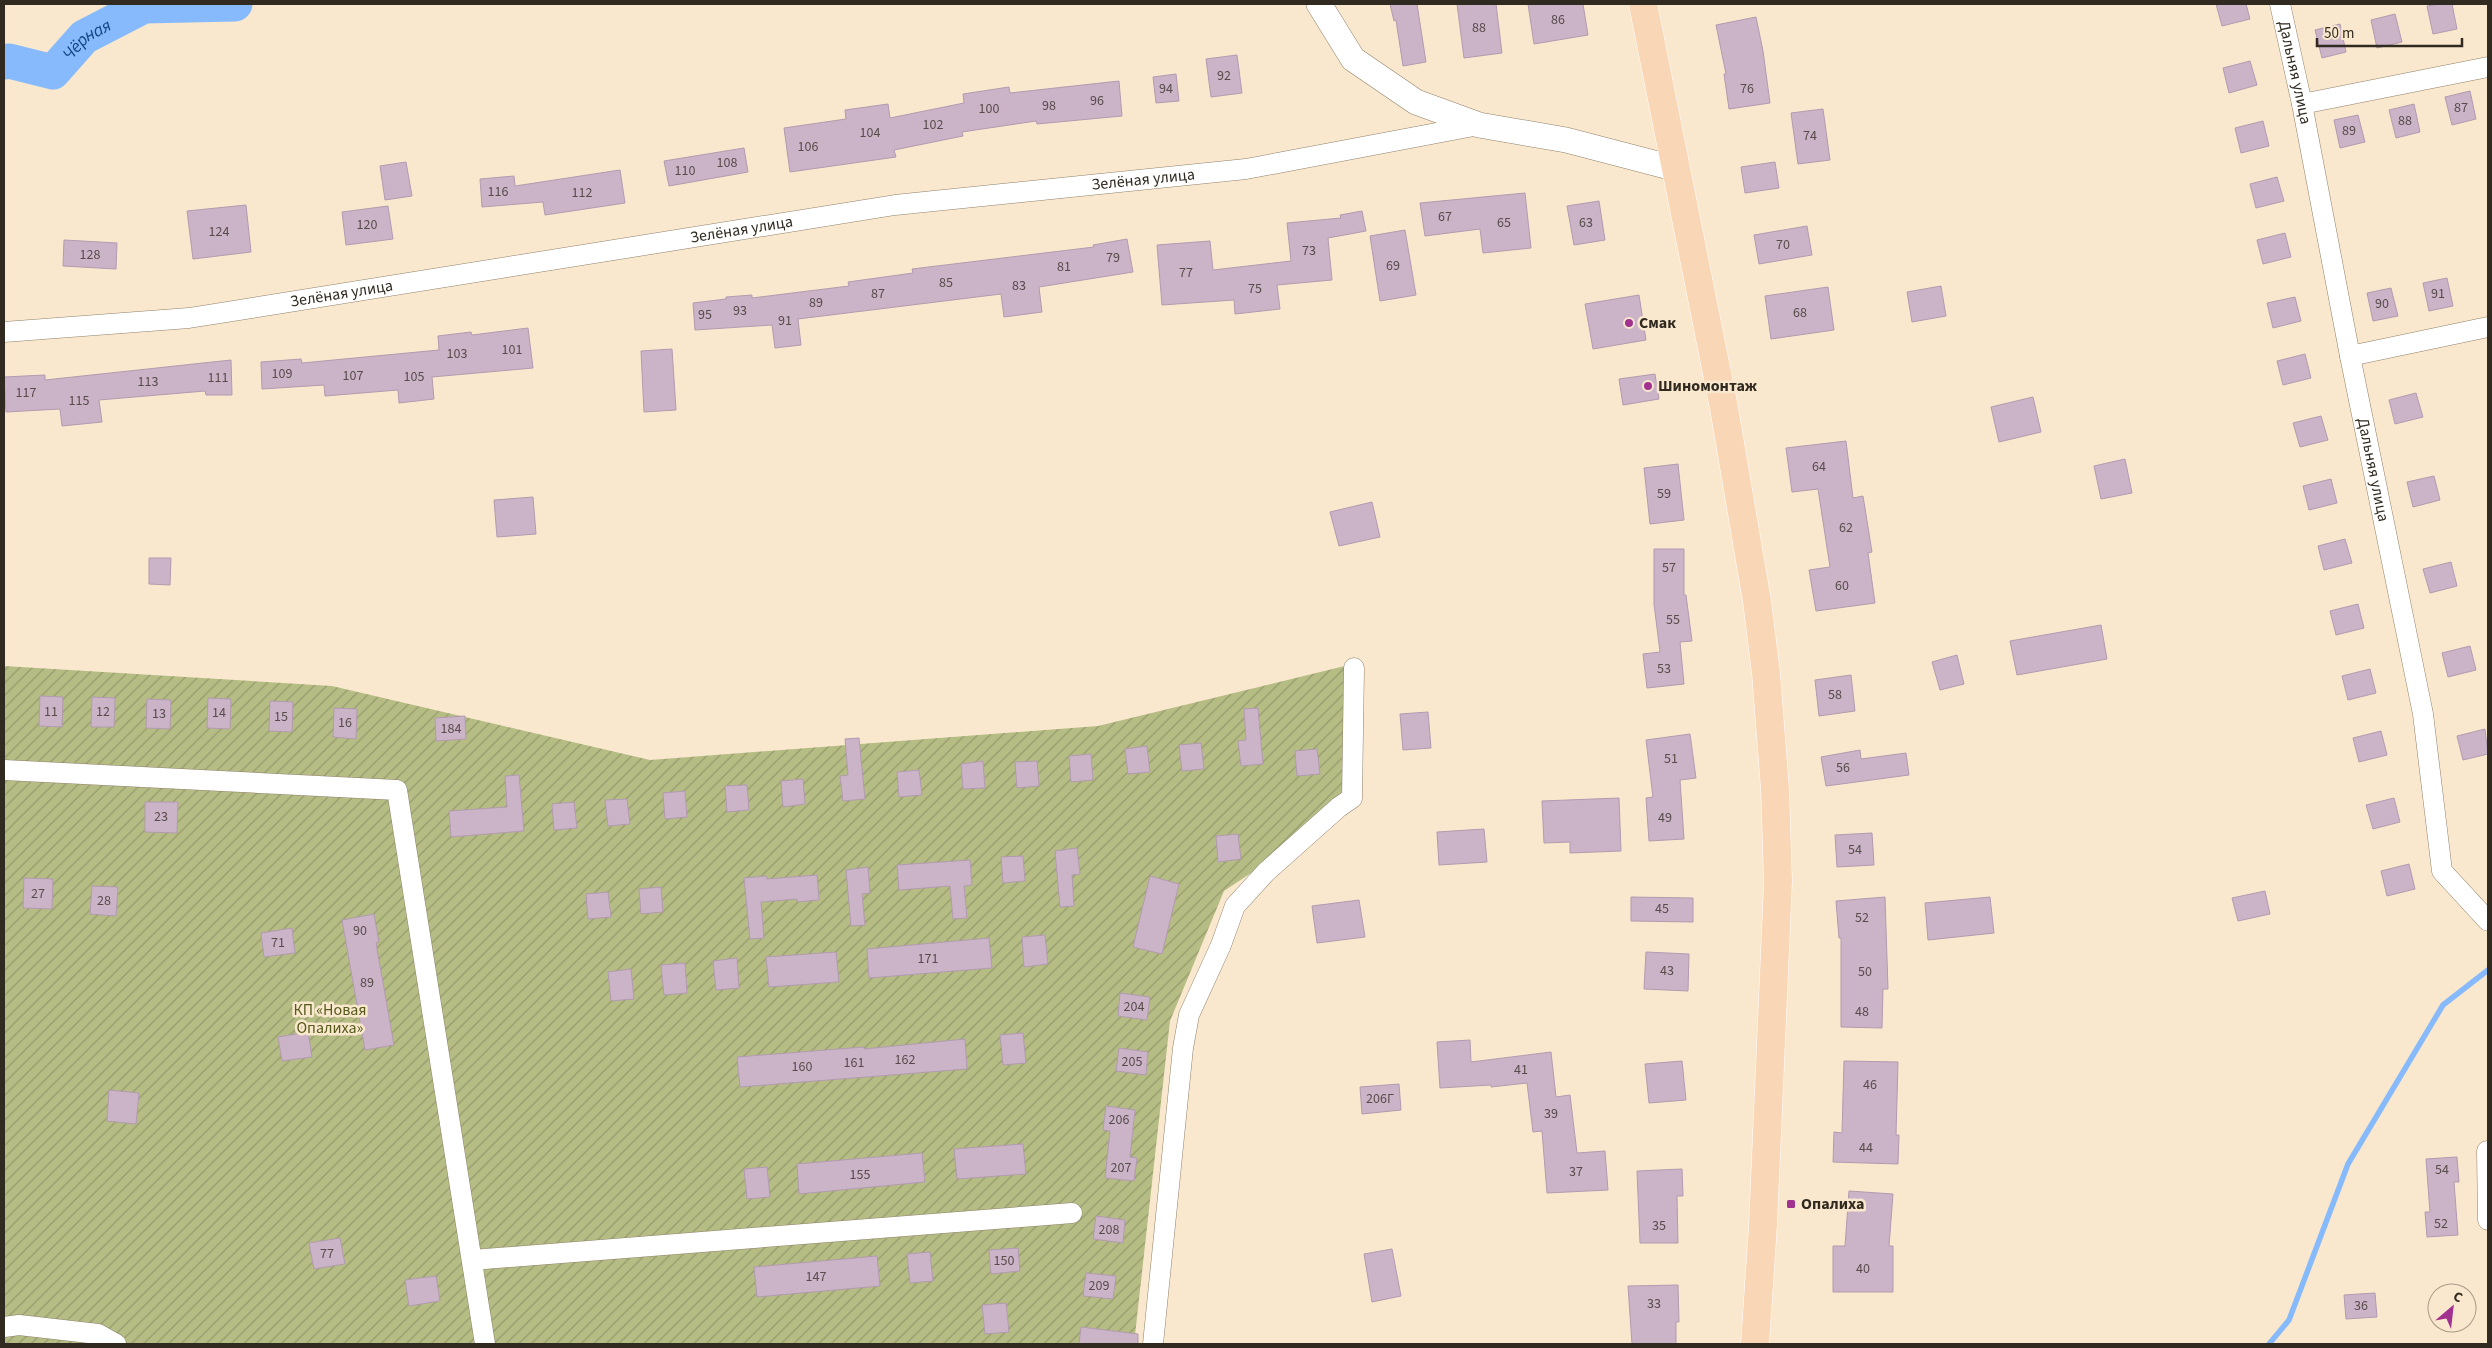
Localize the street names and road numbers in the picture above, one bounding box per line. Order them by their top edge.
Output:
street label: Дальняя улица [2273,19,2317,126]
street label: Зелёная улица [1090,163,1196,196]
street label: Зелёная улица [689,211,794,249]
street label: Зелёная улица [289,275,394,313]
street label: Дальняя улица [2352,416,2395,524]

